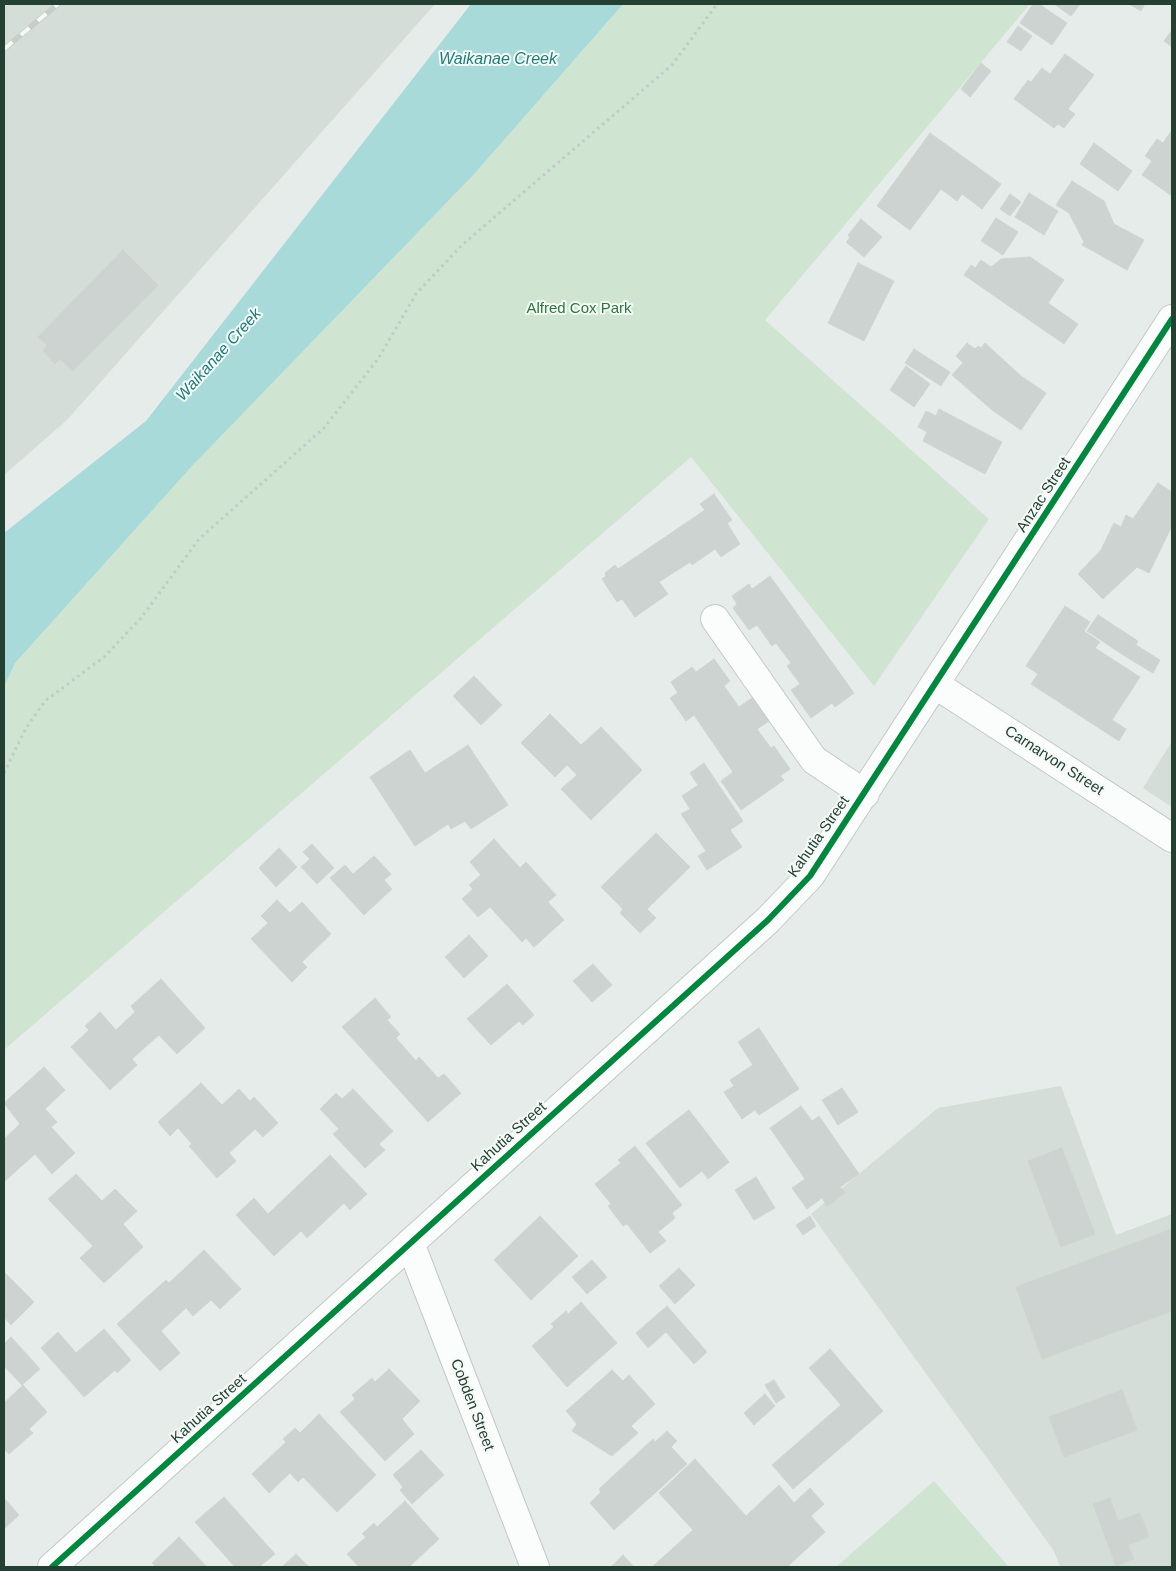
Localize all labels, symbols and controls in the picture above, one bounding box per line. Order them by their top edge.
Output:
water label: Waikanae Creek [439,50,557,70]
park label: Alfred Cox Park [526,300,632,318]
water label: Waikanae Creek [172,305,266,405]
street label: Anzac Street [1013,454,1075,536]
street label: Carnarvon Street [1001,722,1107,800]
street label: Kahutia Street [784,793,854,881]
street label: Kahutia Street [468,1099,550,1175]
street label: Cobden Street [446,1357,498,1453]
street label: Kahutia Street [168,1371,250,1447]

